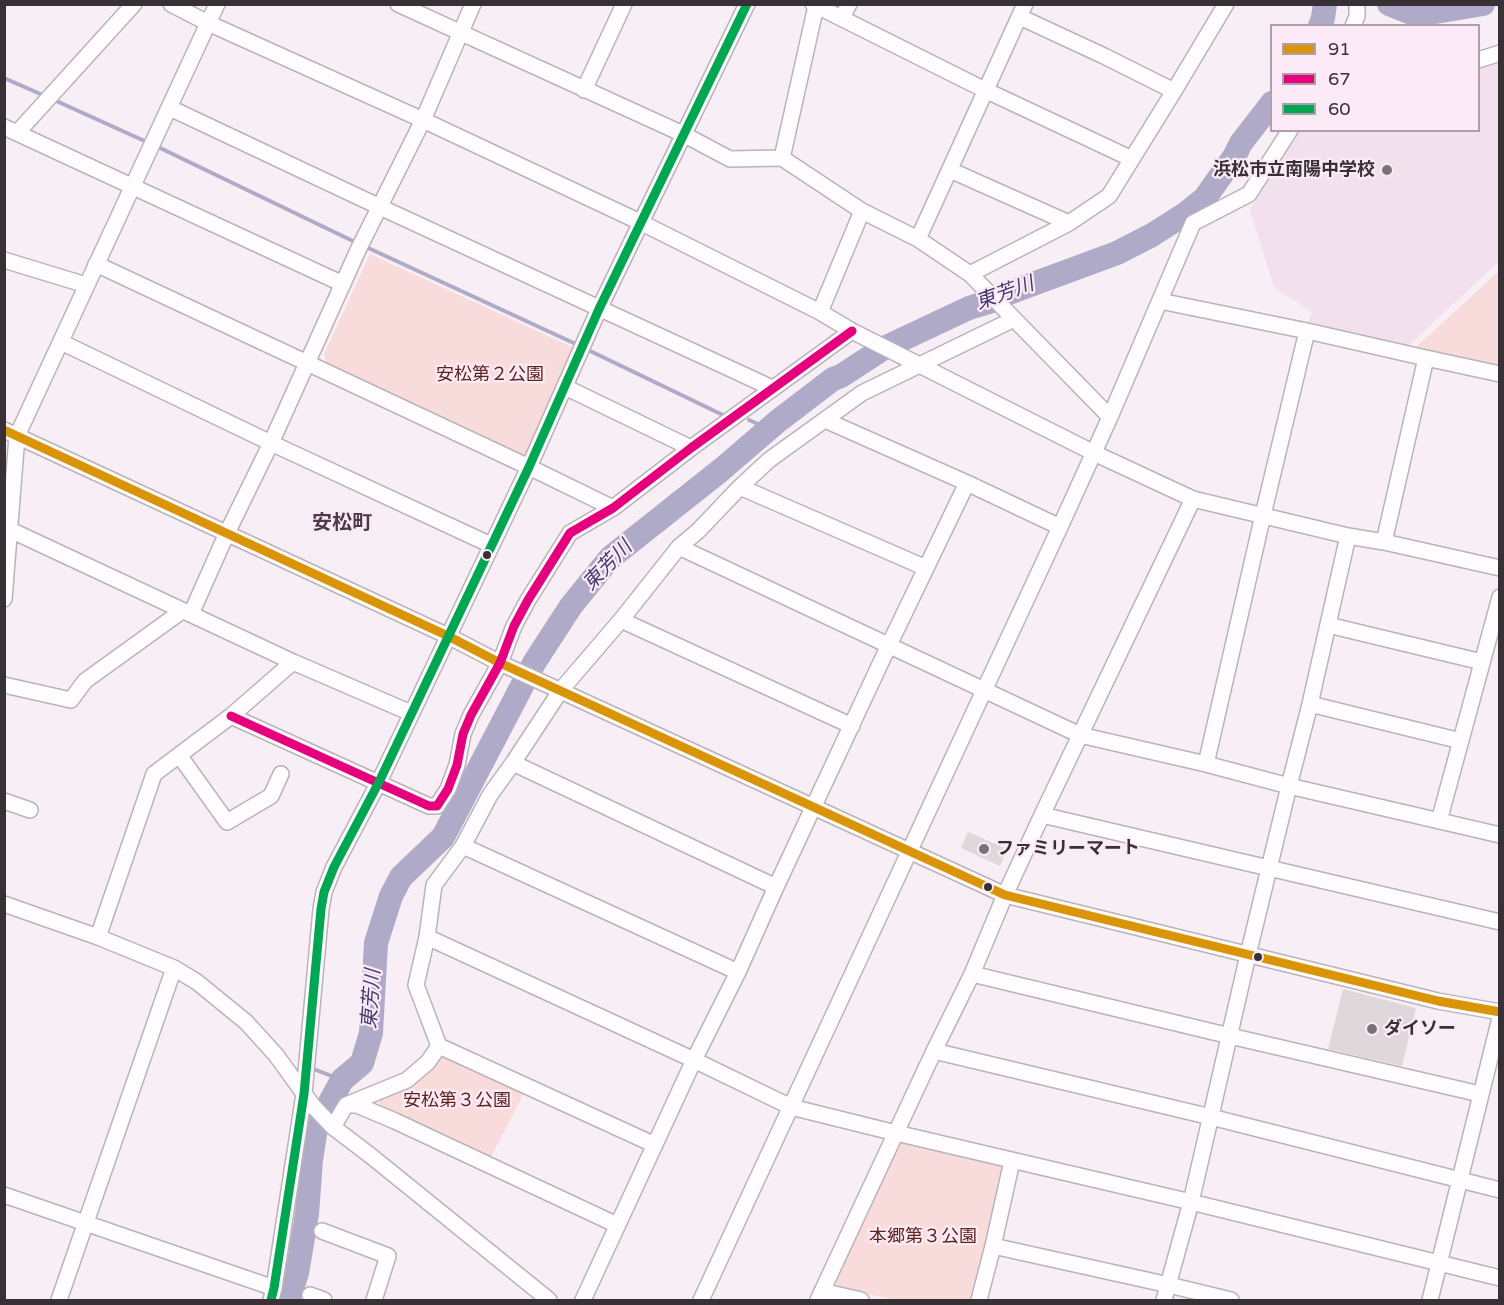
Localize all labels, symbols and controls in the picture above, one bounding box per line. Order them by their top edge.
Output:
legend [1270,24,1480,132]
text: 91 [1328,38,1351,60]
text: 67 [1328,68,1351,90]
text: 60 [1328,98,1351,120]
place label: 浜松市立南陽中学校 [1213,159,1375,181]
marker: 浜松市立南陽中学校 [1380,163,1394,177]
water label: 東芳川 [973,272,1037,316]
park label: 安松第２公園 [436,364,544,386]
district label: 安松町 [312,512,372,536]
water label: 東芳川 [579,536,637,596]
unlabelled marker [481,549,493,561]
place label: ファミリーマート [996,838,1140,860]
marker: ファミリーマート [977,842,991,856]
unlabelled marker [982,881,994,893]
unlabelled marker [1252,951,1264,963]
water label: 東芳川 [358,968,386,1030]
place label: ダイソー [1384,1018,1456,1040]
marker: ダイソー [1365,1022,1379,1036]
park label: 安松第３公園 [403,1090,511,1112]
park label: 本郷第３公園 [869,1226,977,1248]

